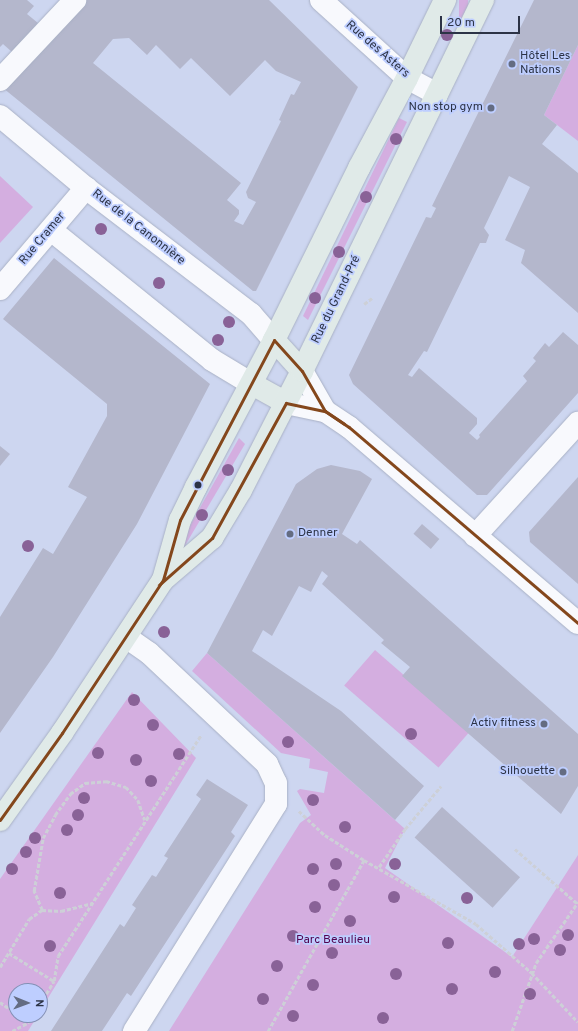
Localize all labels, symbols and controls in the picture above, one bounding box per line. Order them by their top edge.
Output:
scale bar [442,8,522,34]
text: 20 m [447,15,475,31]
street label: Rue des Asters [342,18,412,82]
place label: Hôtel Les Nations [520,50,570,78]
marker: Hôtel Les Nations [507,59,517,69]
place label: Non stop gym [409,101,483,115]
marker: Non stop gym [486,103,496,113]
street label: Rue de la Canonnière [89,187,187,269]
street label: Rue Cramer [17,210,69,268]
street label: Rue du Grand-Pré [309,254,365,346]
unlabelled marker [193,480,203,490]
place label: Denner [298,527,338,541]
marker: Denner [285,529,295,539]
place label: Activ fitness [470,717,536,731]
marker: Activ fitness [539,719,549,729]
place label: Silhouette [500,765,555,779]
marker: Silhouette [558,767,568,777]
park label: Parc Beaulieu [296,934,370,948]
north arrow [8,983,48,1023]
text: N [32,999,46,1007]

